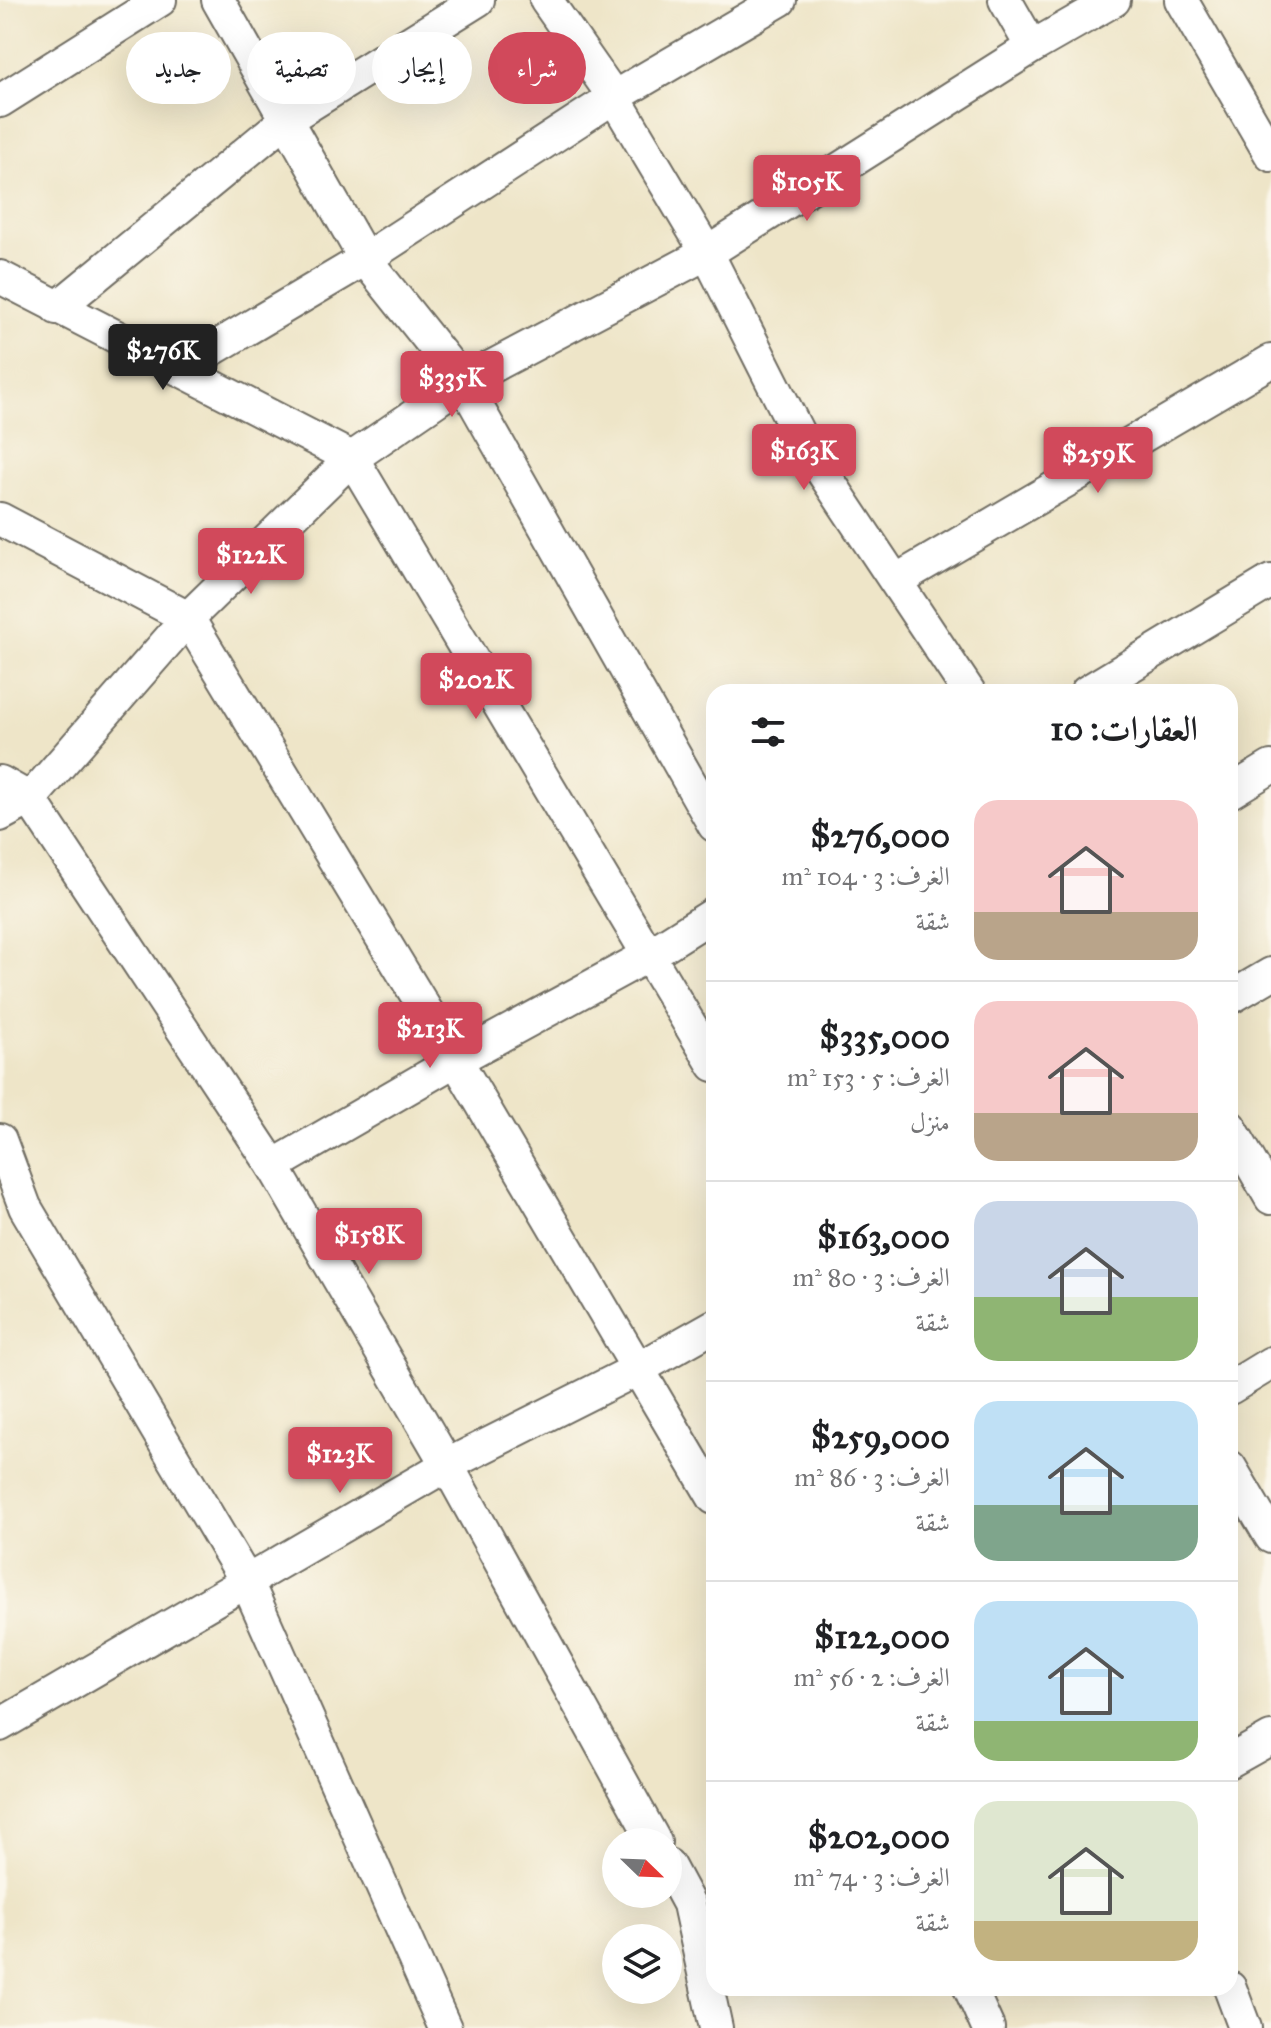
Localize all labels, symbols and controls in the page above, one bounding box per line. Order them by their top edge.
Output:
chip: جديد [126,32,231,104]
chip: تصفية [247,32,356,104]
chip: إيجار [372,32,472,104]
chip: شراء [488,32,586,104]
pin: $105K [751,155,863,223]
text: $105K [771,165,843,197]
pin: $276K [107,324,219,392]
text: $276K [126,334,200,366]
pin: $335K [396,351,508,419]
text: $335K [419,361,485,393]
pin: $163K [748,424,860,492]
pin: $259K [1042,427,1154,495]
text: $163K [770,434,838,466]
text: $259K [1062,437,1134,469]
pin: $122K [195,528,307,596]
text: $122K [216,538,286,570]
pin: $202K [420,653,532,721]
text: $202K [439,663,513,695]
text: العقارات: 10 [1050,708,1198,749]
icon: filters [746,710,790,754]
text: $276,000 [810,815,950,856]
icon: home [1038,832,1134,928]
text: الغرف: 3 · 104 m² [782,860,950,892]
text: شقة [916,905,950,937]
pin: $213K [374,1002,486,1070]
text: $213K [396,1012,464,1044]
text: $335,000 [819,1016,950,1057]
icon: home [1038,1033,1134,1129]
text: الغرف: 5 · 153 m² [787,1061,950,1093]
text: منزل [910,1106,950,1138]
pin: $158K [313,1208,425,1276]
text: $163,000 [817,1216,950,1257]
text: $158K [334,1218,404,1250]
icon: home [1038,1233,1134,1329]
text: الغرف: 3 · 80 m² [792,1261,950,1293]
text: شقة [916,1306,950,1338]
text: $259,000 [811,1416,950,1457]
pin: $123K [284,1427,396,1495]
icon: home [1038,1433,1134,1529]
text: $123K [306,1437,374,1469]
text: الغرف: 3 · 86 m² [794,1461,950,1493]
text: شقة [916,1506,950,1538]
text: $122,000 [814,1616,950,1657]
icon: home [1038,1633,1134,1729]
text: الغرف: 2 · 56 m² [794,1661,950,1693]
text: شقة [916,1706,950,1738]
text: $202,000 [807,1816,950,1857]
north arrow [602,1828,682,1908]
map controls [602,1828,682,2004]
icon: home [1038,1833,1134,1929]
text: الغرف: 3 · 74 m² [794,1861,950,1893]
text: شقة [916,1906,950,1938]
button: layers [602,1924,682,2004]

